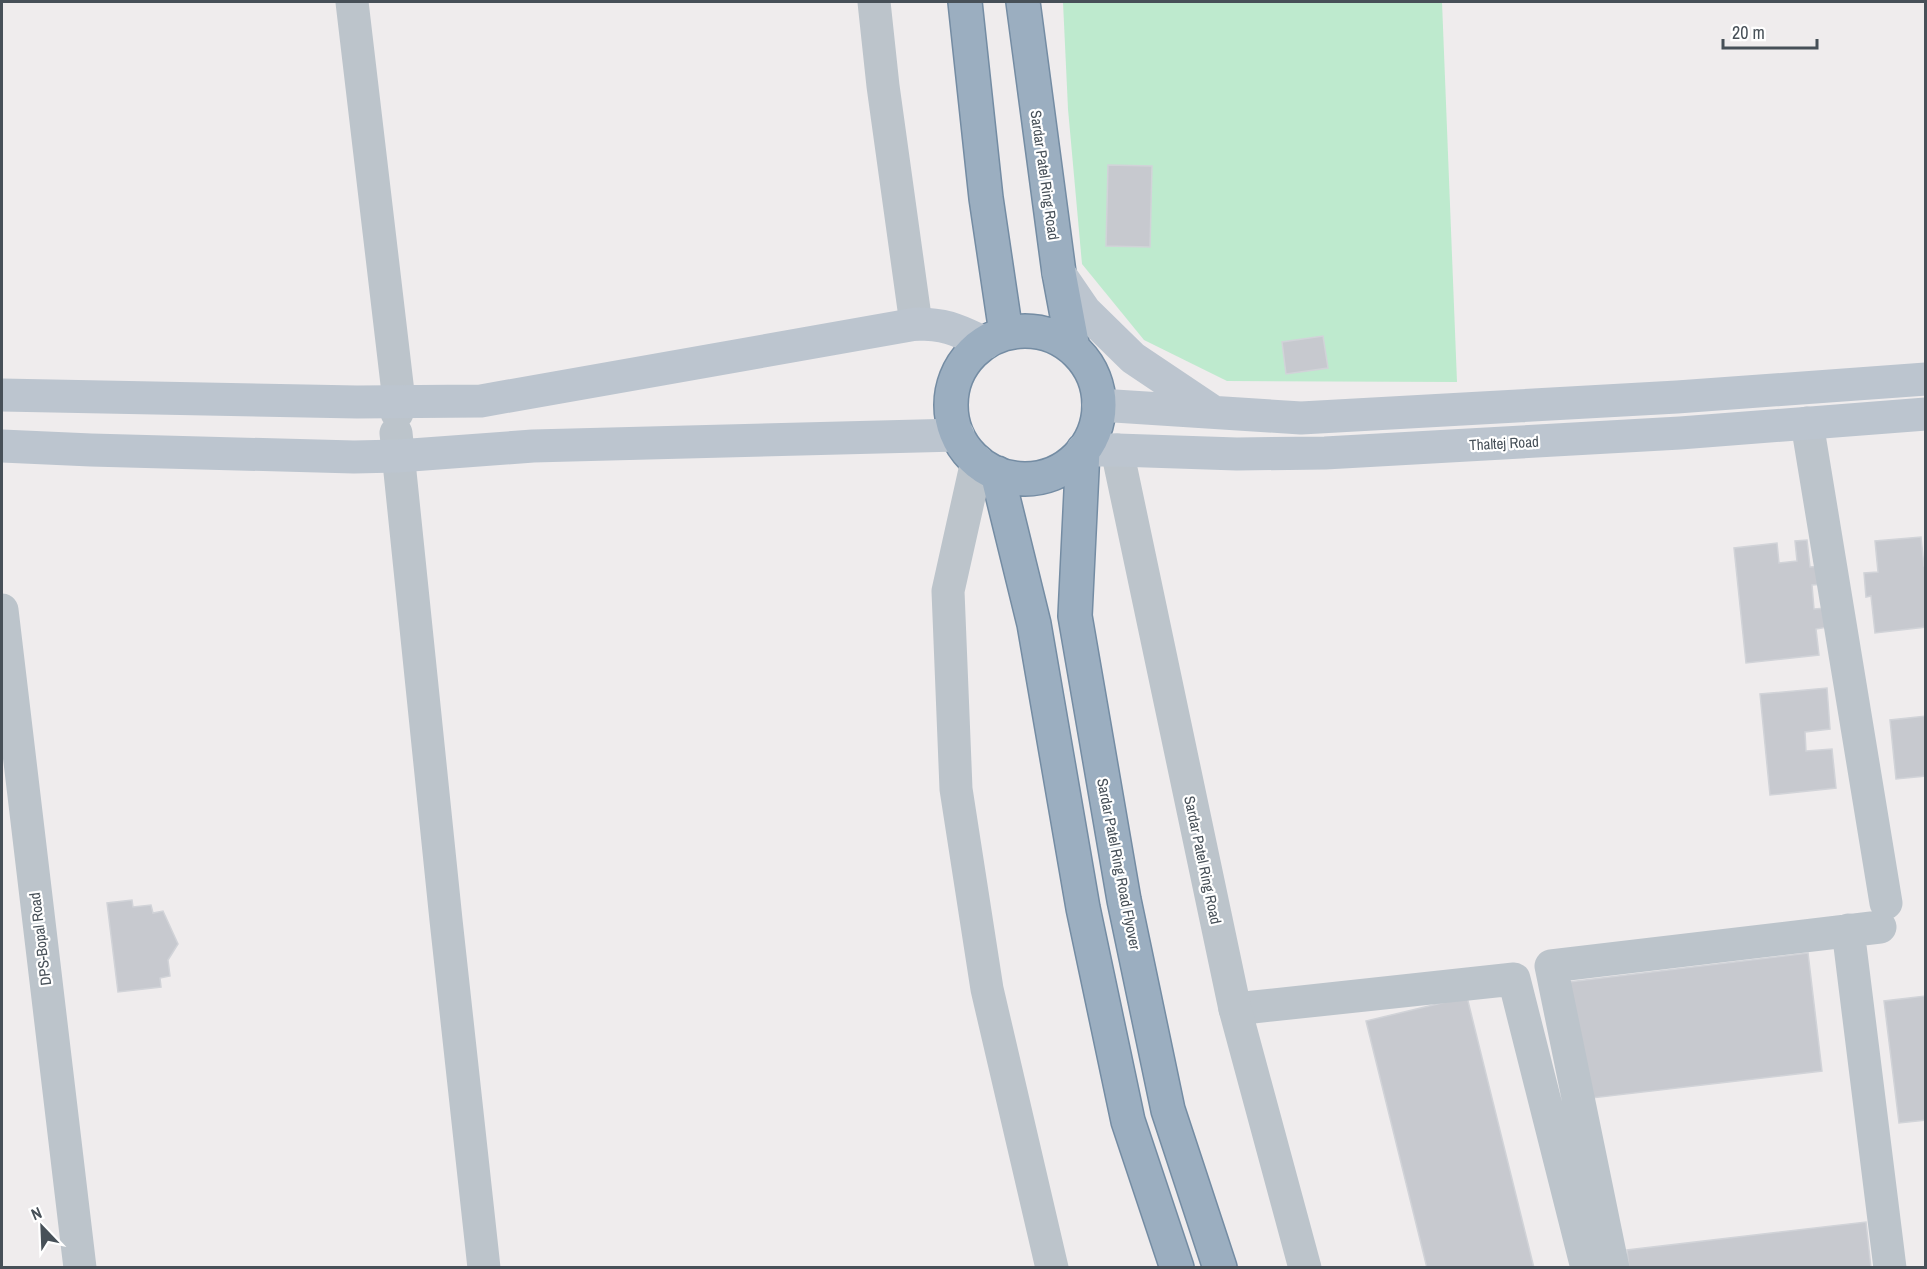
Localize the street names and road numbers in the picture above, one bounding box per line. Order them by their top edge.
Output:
street label: Sardar Patel Ring Road [1026,109,1064,241]
street label: Thaltej Road [1469,431,1539,455]
street label: Sardar Patel Ring Road Flyover [1092,776,1146,952]
street label: Sardar Patel Ring Road [1179,794,1227,926]
street label: DPS-Bopal Road [24,891,56,987]

